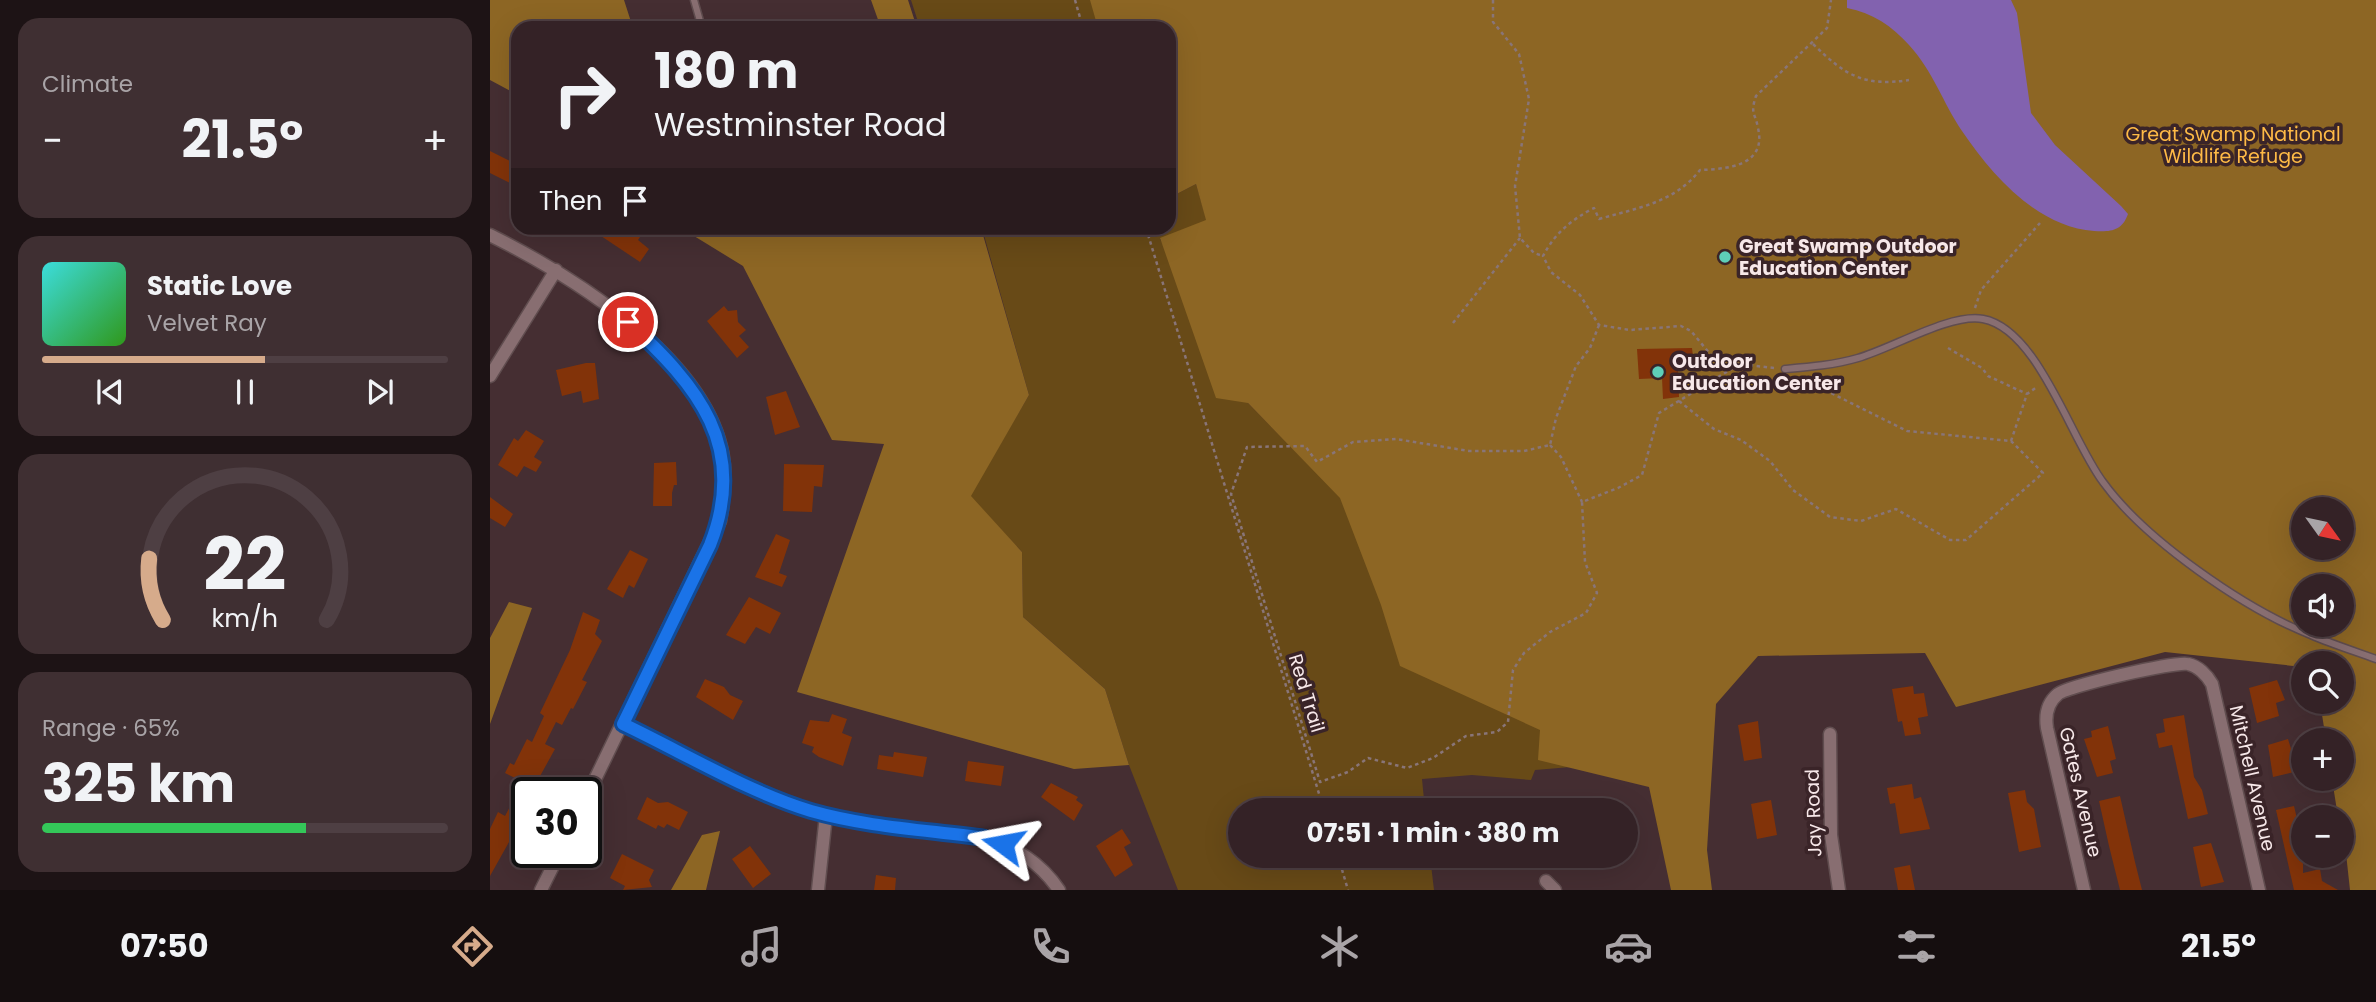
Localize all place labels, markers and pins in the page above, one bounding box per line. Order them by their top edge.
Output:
place label: Great Swamp Outdoor Education Center [1739,233,1957,282]
marker: Great Swamp Outdoor Education Center [1717,249,1733,265]
pin [598,292,658,352]
place label: Outdoor Education Center [1672,348,1841,397]
marker: Outdoor Education Center [1650,364,1666,380]

